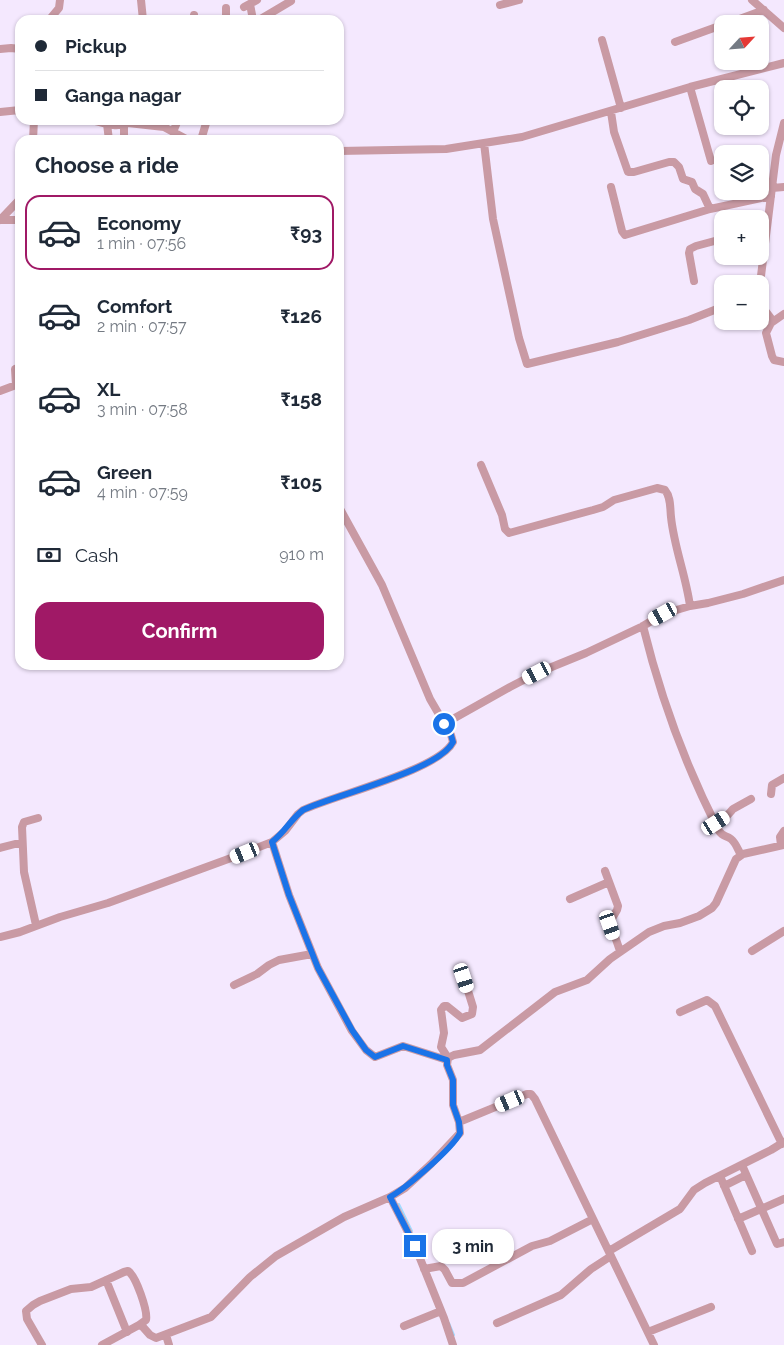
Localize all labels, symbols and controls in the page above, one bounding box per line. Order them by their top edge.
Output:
north arrow [714,15,769,70]
map controls [714,15,769,330]
text: Pickup [65,35,127,57]
button: locate [714,80,769,135]
text: Ganga nagar [65,84,181,106]
button: layers [714,145,769,200]
text: Choose a ride [35,152,179,178]
icon: car [37,210,82,255]
button: + [714,210,769,265]
text: Economy [97,212,181,234]
text: ₹93 [290,222,322,244]
text: 1 min · 07:56 [97,234,186,253]
button: − [714,275,769,330]
icon: car [37,293,82,338]
text: Comfort [97,295,172,317]
text: ₹126 [280,305,322,327]
text: 2 min · 07:57 [97,317,187,336]
icon: car [37,376,82,421]
text: XL [97,378,120,400]
text: ₹158 [280,388,322,410]
text: 3 min · 07:58 [97,400,188,419]
icon: car [37,459,82,504]
text: Green [97,461,152,483]
text: ₹105 [280,471,322,493]
text: 4 min · 07:59 [97,483,188,502]
icon: cash [35,541,63,569]
text: Cash [75,544,119,566]
text: 910 m [279,545,324,564]
car [646,600,679,628]
button: Confirm [35,602,324,660]
car [520,660,553,686]
route start [433,713,455,735]
car [699,809,732,837]
car [228,840,261,866]
car [598,908,621,942]
car [452,961,475,995]
car [493,1088,526,1114]
callout: 3 min [432,1228,515,1264]
route end [404,1235,426,1257]
text: 3 min [452,1237,494,1256]

